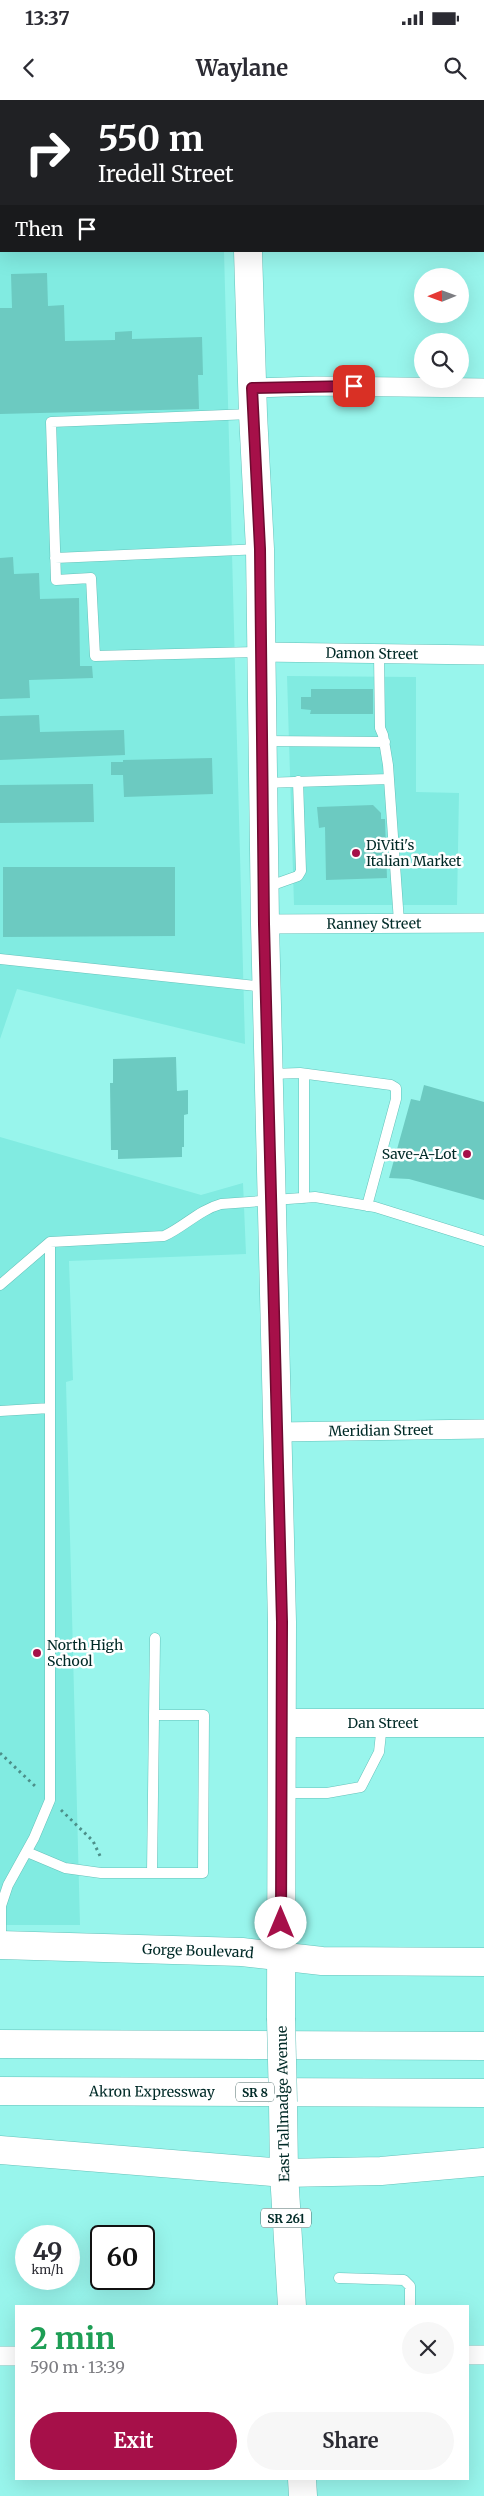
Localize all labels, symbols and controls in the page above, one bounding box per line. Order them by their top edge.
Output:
text: 13:37 [25,6,70,30]
icon: back [15,54,43,82]
text: Waylane [196,54,288,82]
icon: search [441,54,469,82]
text: 550 m [98,117,204,161]
icon: right [15,120,80,185]
text: Iredell Street [98,160,234,188]
icon: arrive [73,215,101,243]
text: Then [15,217,63,241]
north arrow [414,268,469,322]
map controls [414,268,469,388]
button: search [414,333,469,388]
pin [333,365,375,407]
icon: arrive [340,372,368,400]
street label: Damon Street [325,644,419,663]
place label: DiViti's Italian Market [366,836,462,870]
marker: DiViti's Italian Market [350,847,362,859]
street label: Ranney Street [327,914,422,933]
place label: Save-A-Lot [382,1145,458,1163]
marker: Save-A-Lot [461,1148,473,1160]
street label: Meridian Street [328,1421,434,1440]
place label: North High School [47,1636,123,1670]
marker: North High School [31,1647,43,1659]
street label: Dan Street [348,1714,419,1732]
position arrow [254,1896,306,1948]
street label: Gorge Boulevard [142,1940,255,1962]
street label: East Tallmadge Avenue [273,2026,293,2182]
street label: Akron Expressway [88,2082,216,2101]
road number: SR 8 [236,2082,274,2101]
road number: SR 261 [261,2208,311,2228]
speed limit sign: 60 [90,2225,155,2290]
text: 49 [33,2235,62,2267]
text: km/h [32,2262,63,2277]
text: 2 min [30,2319,115,2357]
button: close [402,2322,454,2374]
text: 590 m · 13:39 [30,2357,125,2377]
button: Exit [30,2412,237,2470]
button: Share [247,2412,454,2470]

